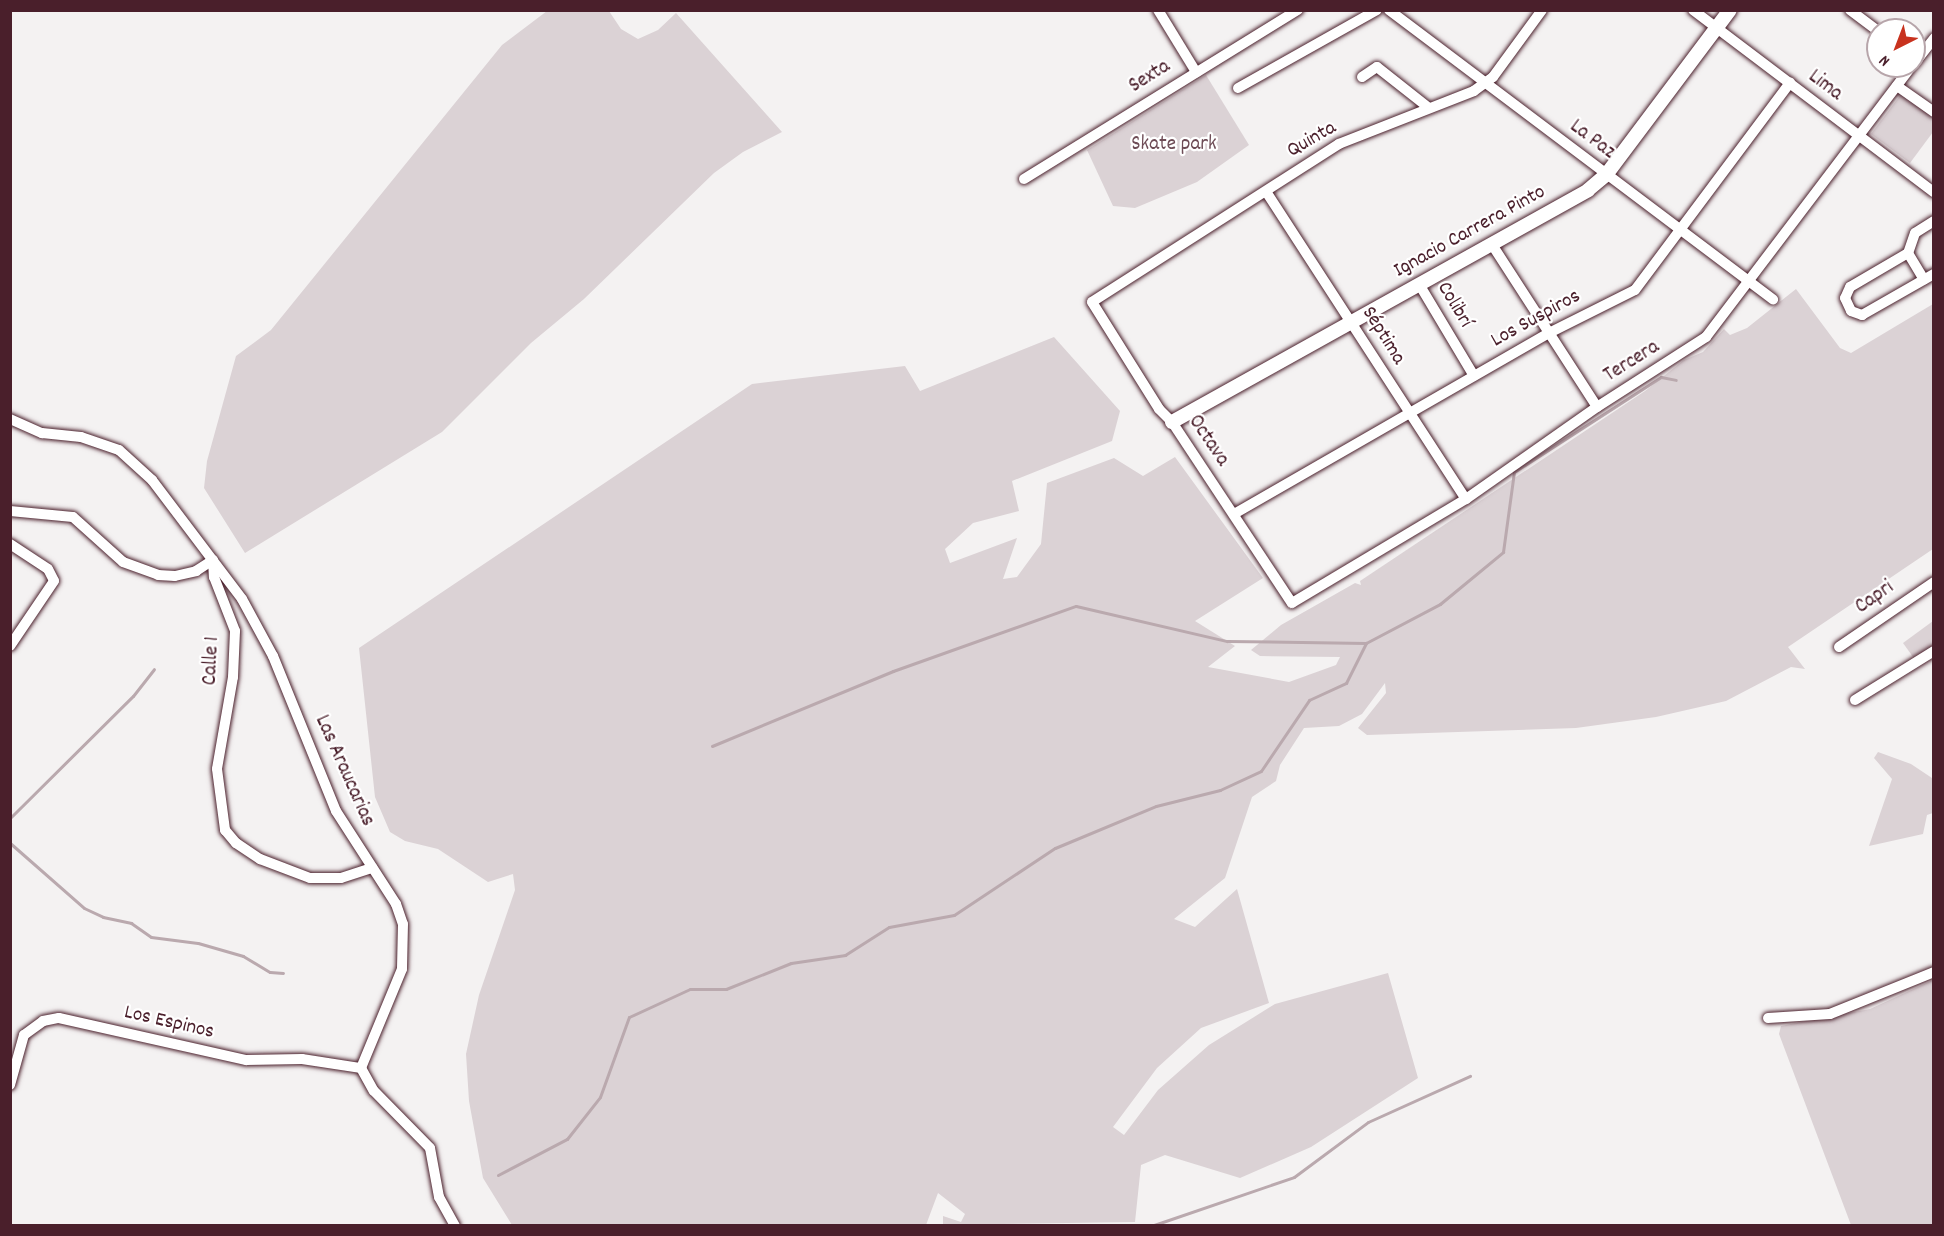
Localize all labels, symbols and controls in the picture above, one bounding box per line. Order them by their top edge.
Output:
north arrow [1866,18,1926,78]
text: N [1874,49,1896,71]
street label: Sexta [1125,55,1175,99]
street label: Lima [1803,65,1847,107]
street label: La Paz [1564,115,1620,165]
street label: Quinta [1283,116,1341,164]
park label: Skate park [1131,132,1217,158]
street label: Ignacio Carrera Pinto [1390,180,1550,284]
street label: Colibrí [1431,277,1477,333]
street label: Los Suspiros [1487,284,1585,354]
street label: Séptima [1355,302,1411,370]
street label: Tercera [1600,335,1664,389]
street label: Octava [1182,410,1234,472]
street label: Capri [1851,576,1899,620]
street label: Calle 1 [198,636,226,686]
street label: Las Araucarias [308,712,380,830]
street label: Los Espinos [122,1000,216,1046]

